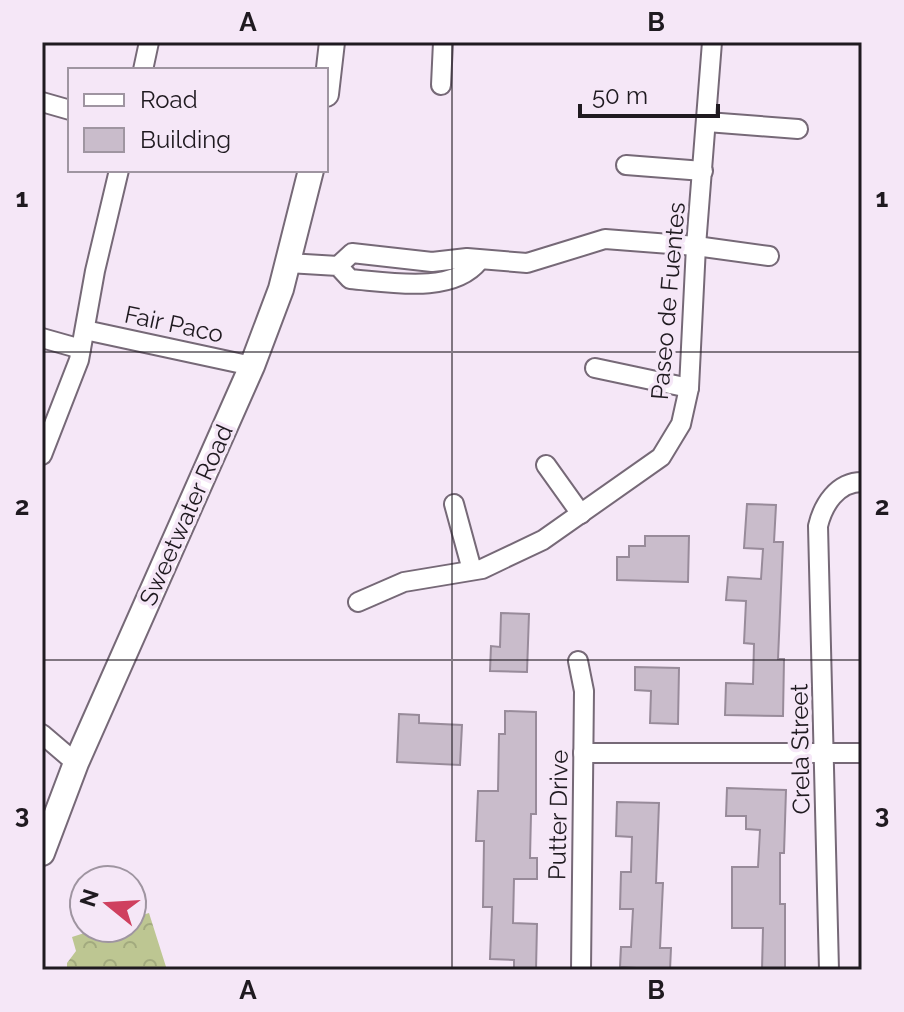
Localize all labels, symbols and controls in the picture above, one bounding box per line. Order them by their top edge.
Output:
text: A [239,7,257,37]
text: B [647,7,665,37]
legend [68,68,328,172]
scale bar [580,68,718,118]
text: 50 m [592,81,648,110]
text: Road [140,85,198,114]
text: Building [140,125,231,154]
text: 1 [16,183,29,213]
text: 1 [876,183,889,213]
street label: Paseo de Fuentes [645,201,691,401]
street label: Fair Paco [122,299,226,349]
street label: Sweetwater Road [133,420,239,610]
text: 2 [15,491,29,521]
text: 2 [875,491,889,521]
street label: Crela Street [784,683,816,815]
street label: Putter Drive [542,750,574,880]
text: 3 [15,799,29,829]
text: 3 [875,799,889,829]
north arrow [68,864,148,944]
text: N [74,886,104,910]
text: A [239,975,257,1005]
text: B [647,975,665,1005]

